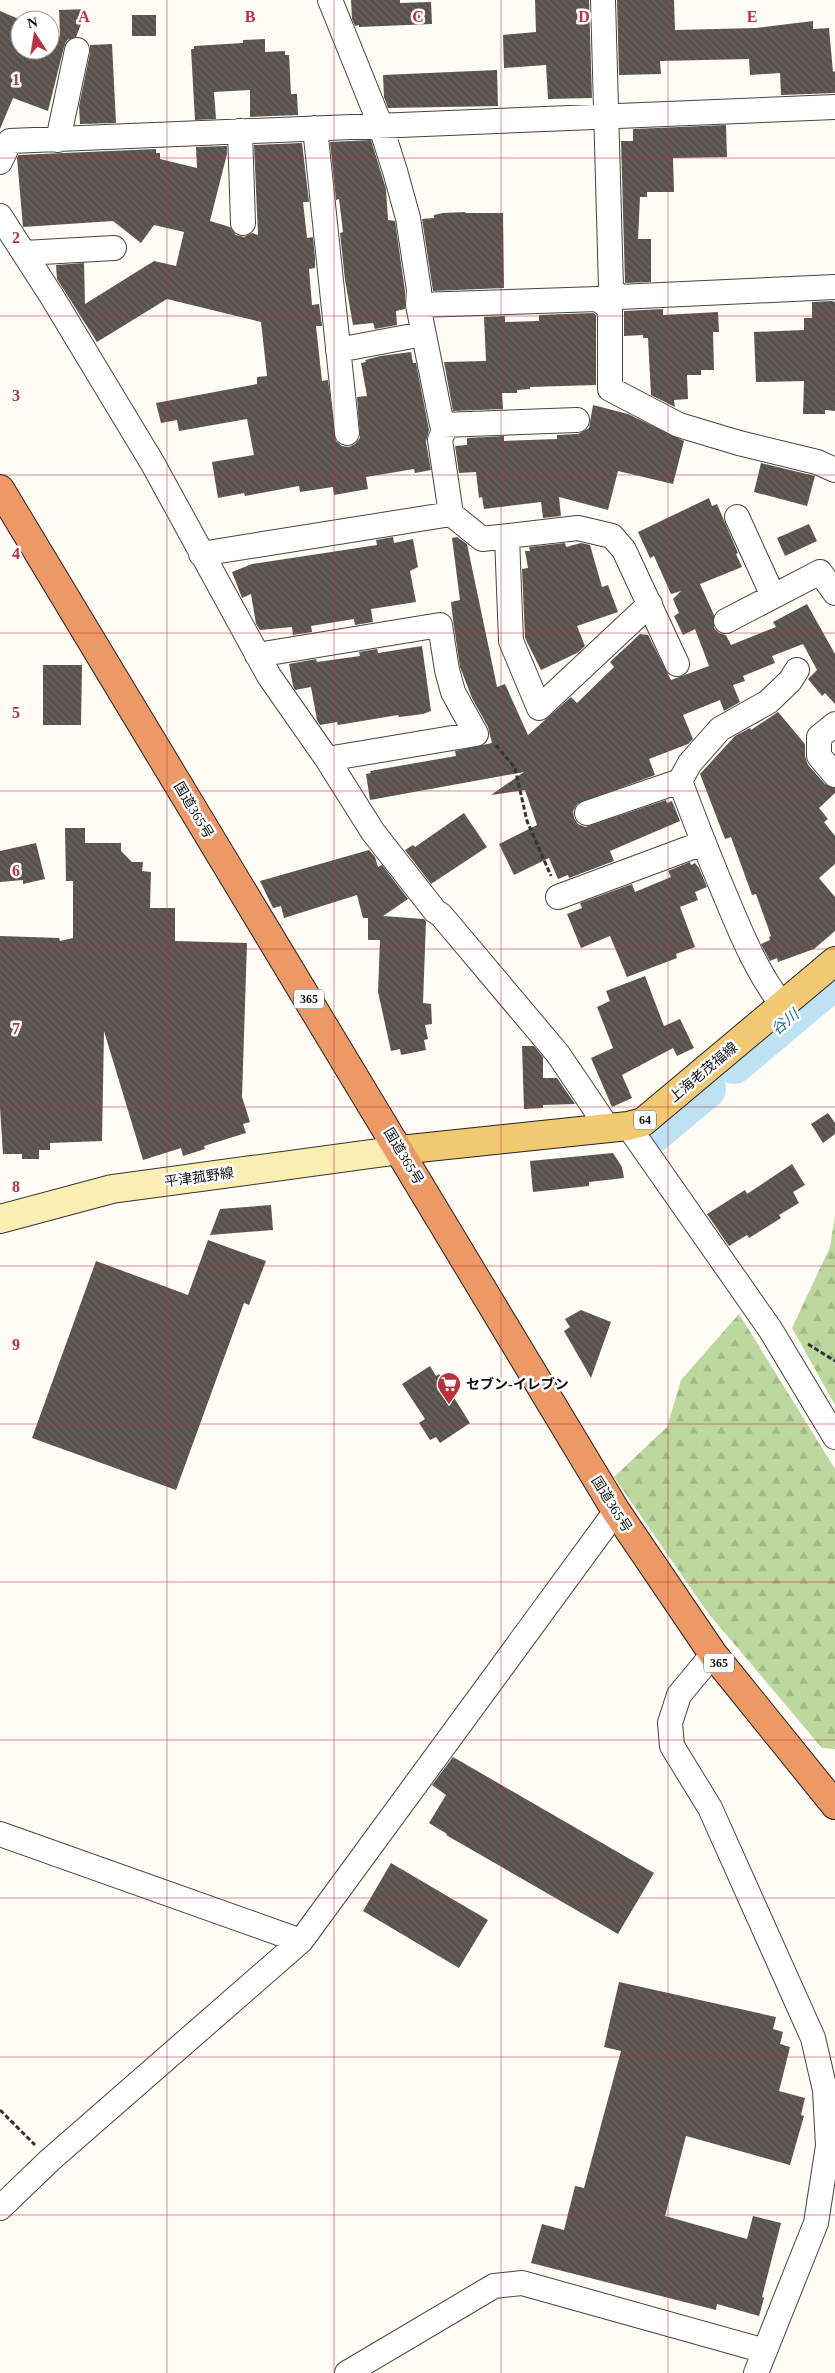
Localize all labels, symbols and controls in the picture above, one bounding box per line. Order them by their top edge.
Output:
text: A [78,8,90,25]
text: B [245,8,256,25]
text: C [412,8,424,25]
text: D [578,8,590,25]
text: E [747,8,757,25]
north arrow [10,10,60,60]
text: N [26,14,39,31]
text: 1 [12,71,20,88]
text: 2 [12,229,20,246]
text: 3 [12,387,20,404]
text: 4 [12,545,20,562]
text: 5 [12,704,20,721]
street label: 国道365号 [171,779,216,841]
text: 6 [12,862,20,879]
road number: 365 [294,990,324,1009]
water label: 谷川 [768,1005,803,1038]
text: 7 [12,1020,20,1037]
street label: 上海老茂福線 [666,1040,740,1105]
road number: 64 [634,1110,656,1130]
street label: 国道365号 [381,1125,426,1187]
street label: 平津菰野線 [163,1165,235,1190]
text: 8 [12,1178,20,1195]
text: 9 [12,1336,20,1353]
supermarket icon: セブン-イレブン [436,1371,462,1405]
place label: セブン-イレブン [466,1376,569,1392]
street label: 国道365号 [589,1474,635,1535]
road number: 365 [704,1654,734,1672]

